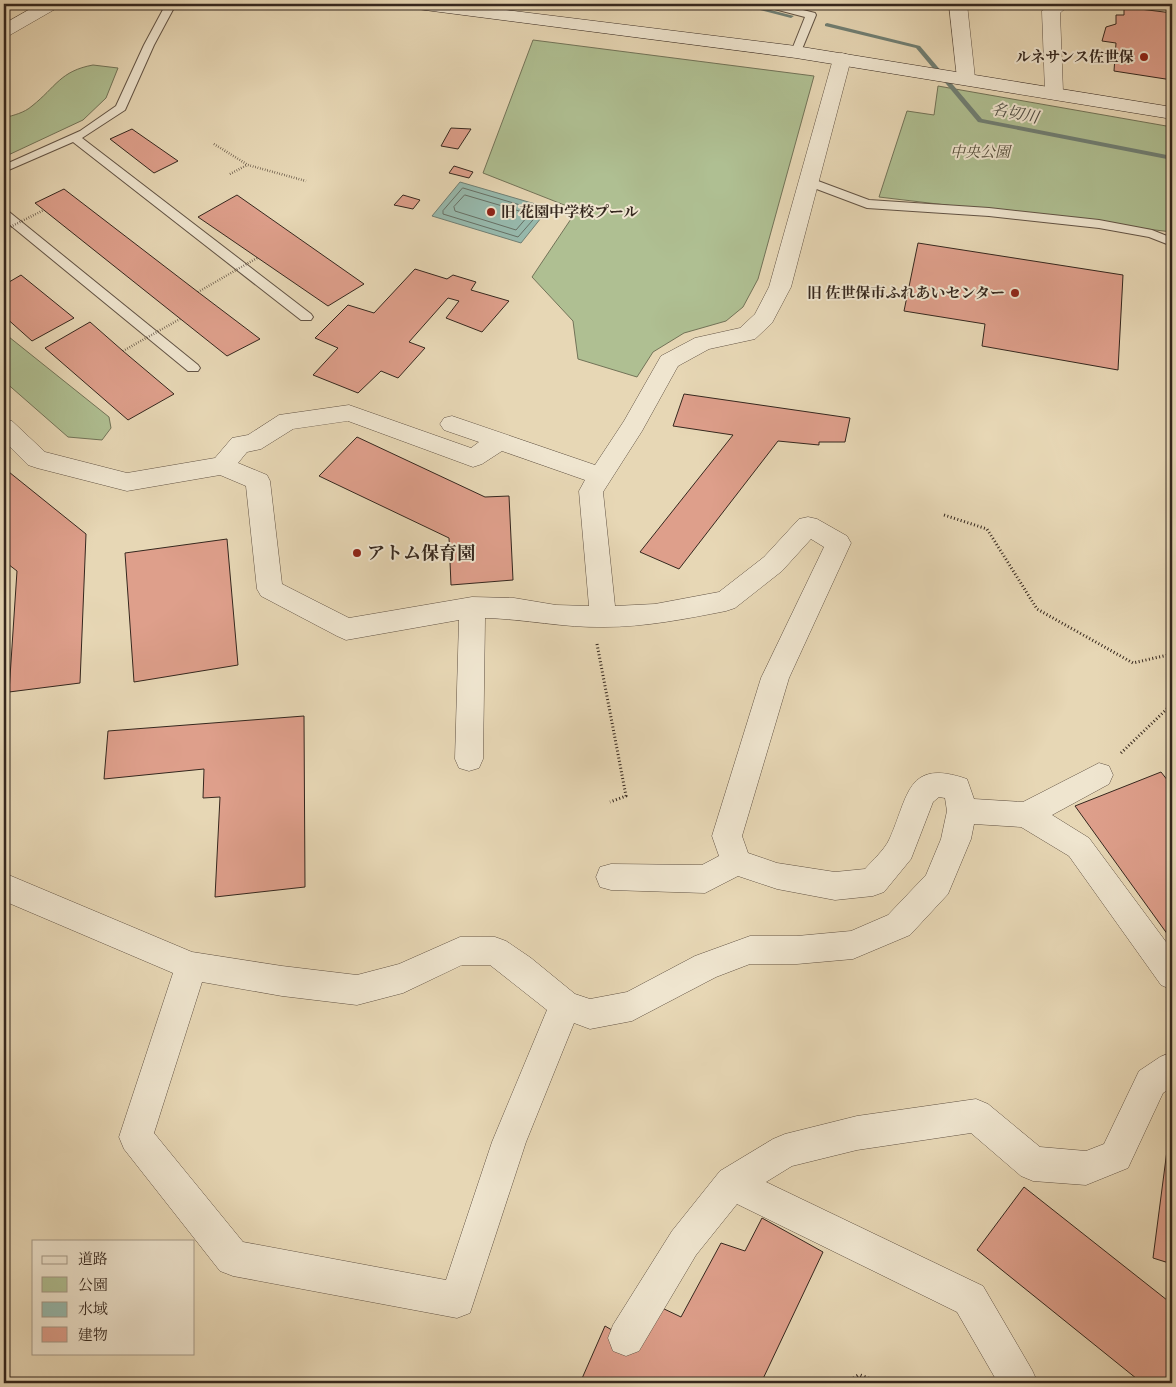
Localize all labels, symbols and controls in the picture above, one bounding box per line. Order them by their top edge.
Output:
place label: ルネサンス佐世保 [1016,48,1134,66]
marker: ルネサンス佐世保 [1138,51,1150,63]
water label: 名切川 [990,99,1042,127]
park label: 中央公園 [950,143,1013,161]
place label: 旧 花園中学校プール [501,203,638,221]
marker: 旧 花園中学校プール [485,206,497,218]
place label: 旧 佐世保市ふれあいセンター [807,284,1005,302]
marker: 旧 佐世保市ふれあいセンター [1009,287,1021,299]
place label: アトム保育園 [367,542,475,564]
marker: アトム保育園 [351,547,363,559]
legend [32,1240,195,1354]
text: 道路 [78,1250,108,1268]
text: 公園 [78,1276,108,1294]
text: 水域 [78,1300,108,1318]
text: 建物 [78,1326,108,1344]

